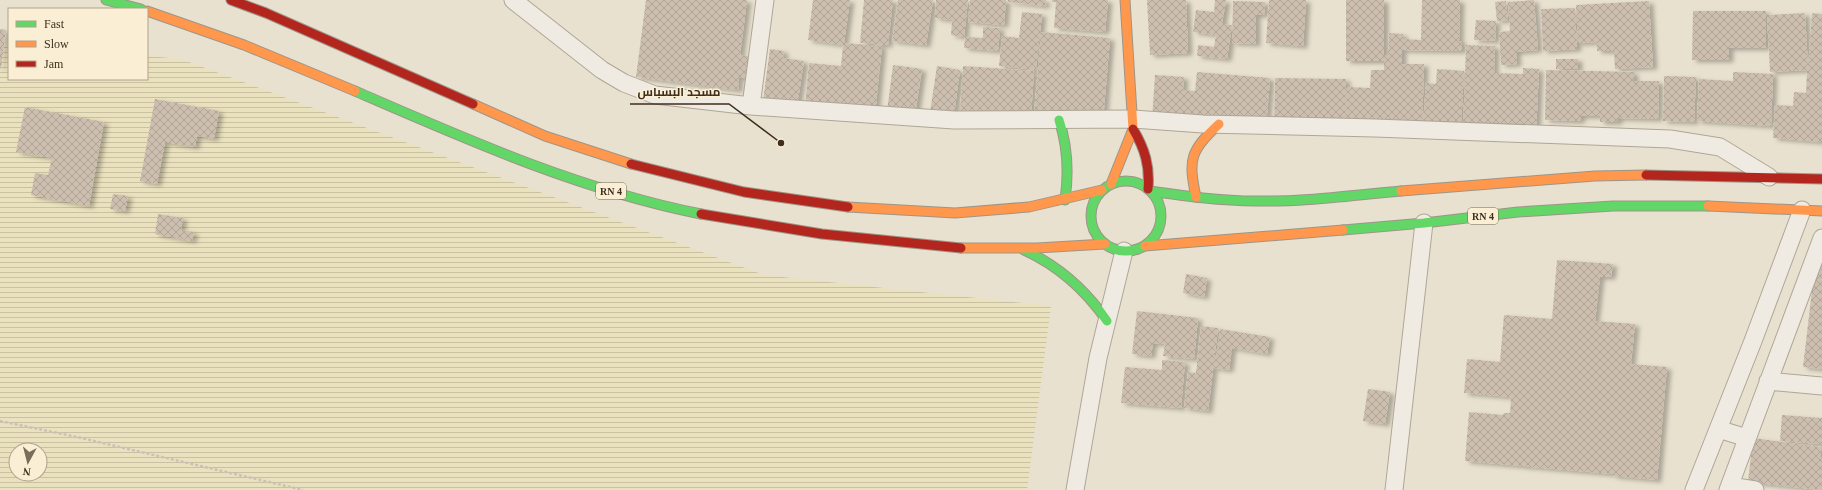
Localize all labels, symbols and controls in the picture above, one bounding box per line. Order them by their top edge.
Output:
legend [8,8,148,80]
text: Fast [44,17,65,31]
text: Slow [44,37,69,51]
text: Jam [44,57,64,71]
callout: مسجد البسباس [630,80,729,104]
text: مسجد البسباس [638,85,721,100]
road number: RN 4 [596,183,626,199]
road number: RN 4 [1468,208,1498,224]
north arrow [8,442,48,482]
text: N [22,465,31,478]

